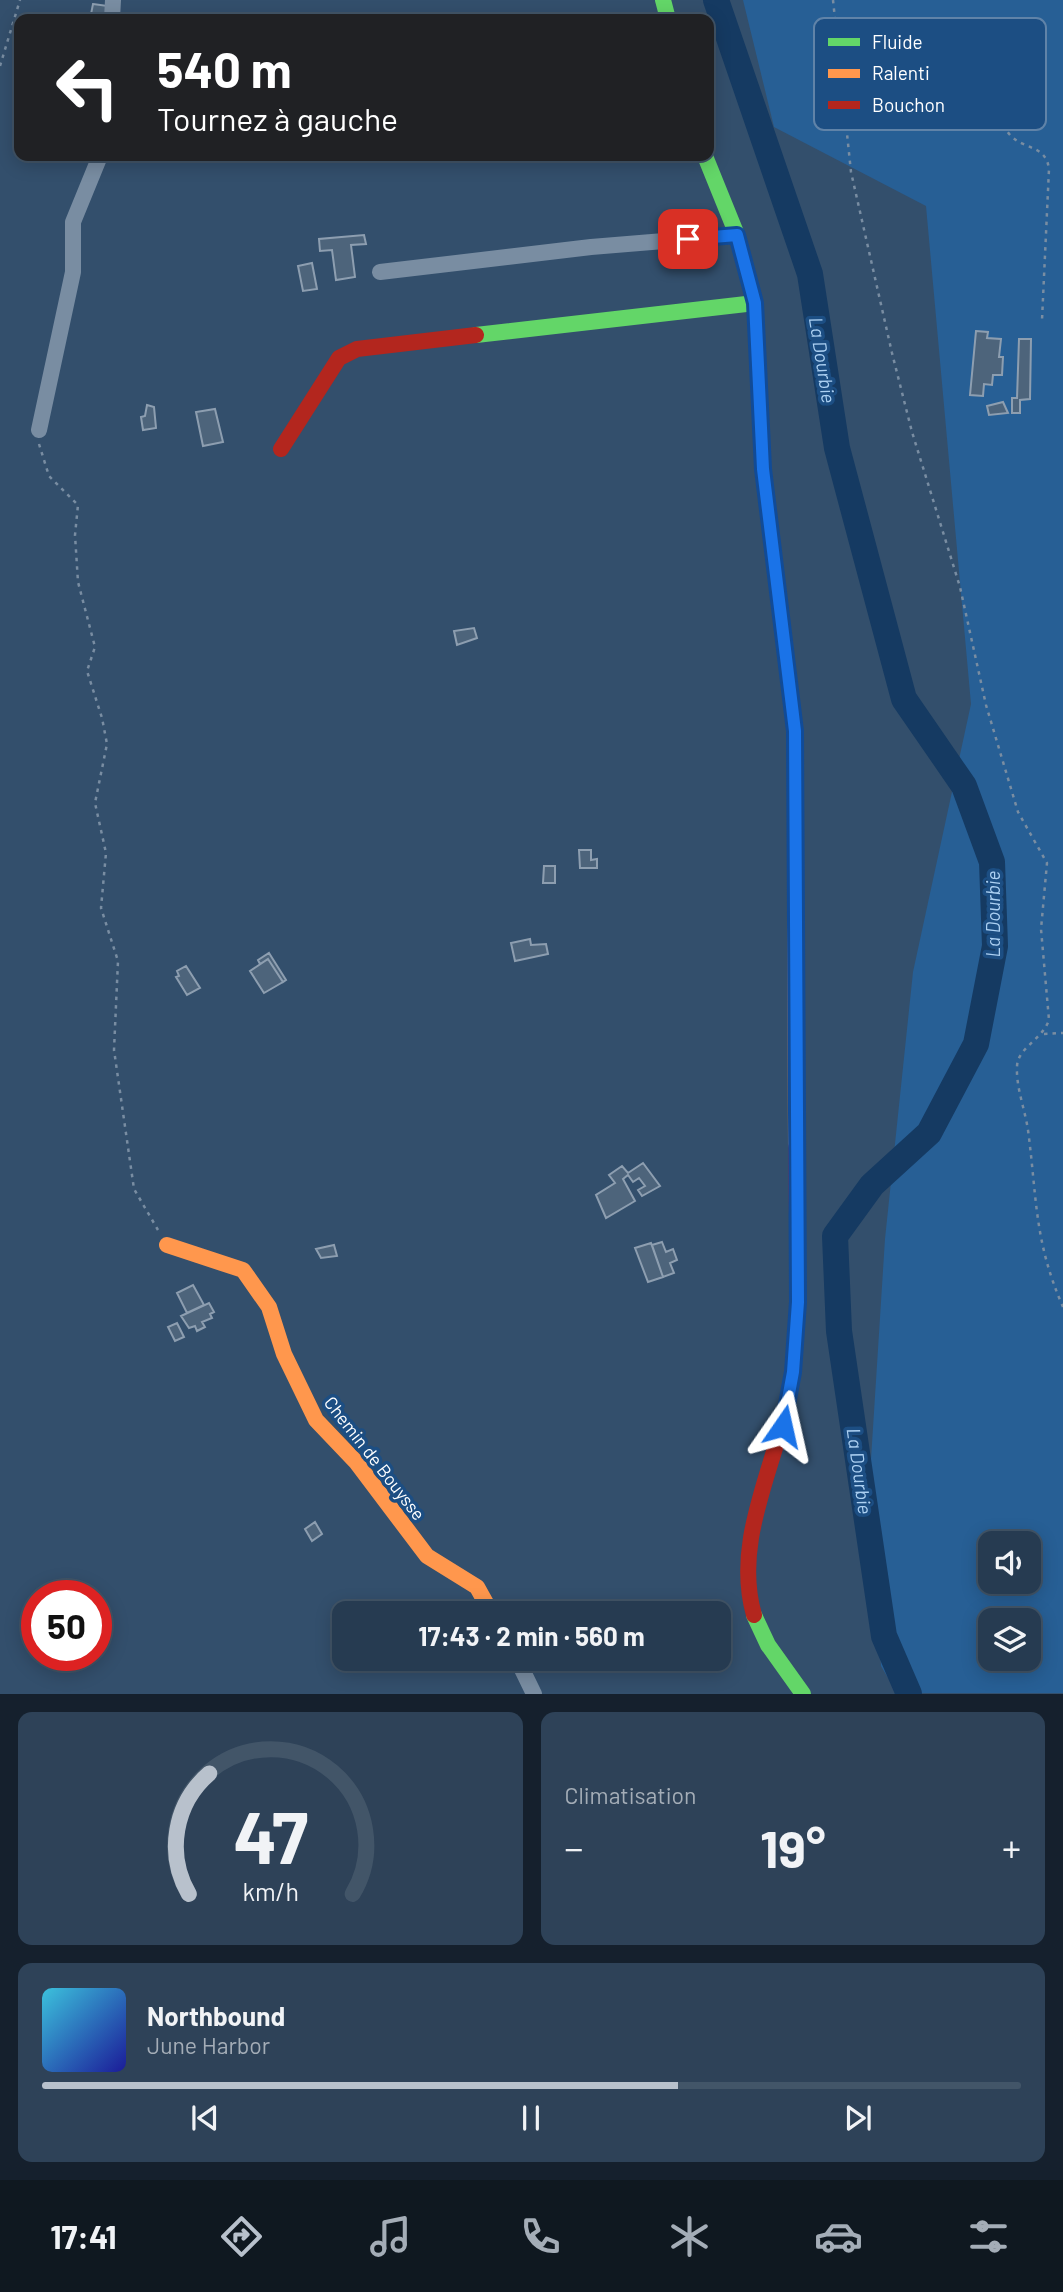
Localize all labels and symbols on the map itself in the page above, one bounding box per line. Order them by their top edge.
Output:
legend [814,18,1046,130]
text: Fluide [872,30,923,53]
text: Ralenti [872,61,930,84]
text: Bouchon [872,93,945,116]
pin [658,209,718,269]
water label: La Dourbie [805,315,841,405]
water label: La Dourbie [981,870,1004,957]
position arrow [746,1389,820,1463]
street label: Chemin de Bouysse [320,1392,430,1524]
water label: La Dourbie [843,1426,877,1516]
speed limit sign: 50 [21,1580,112,1671]

